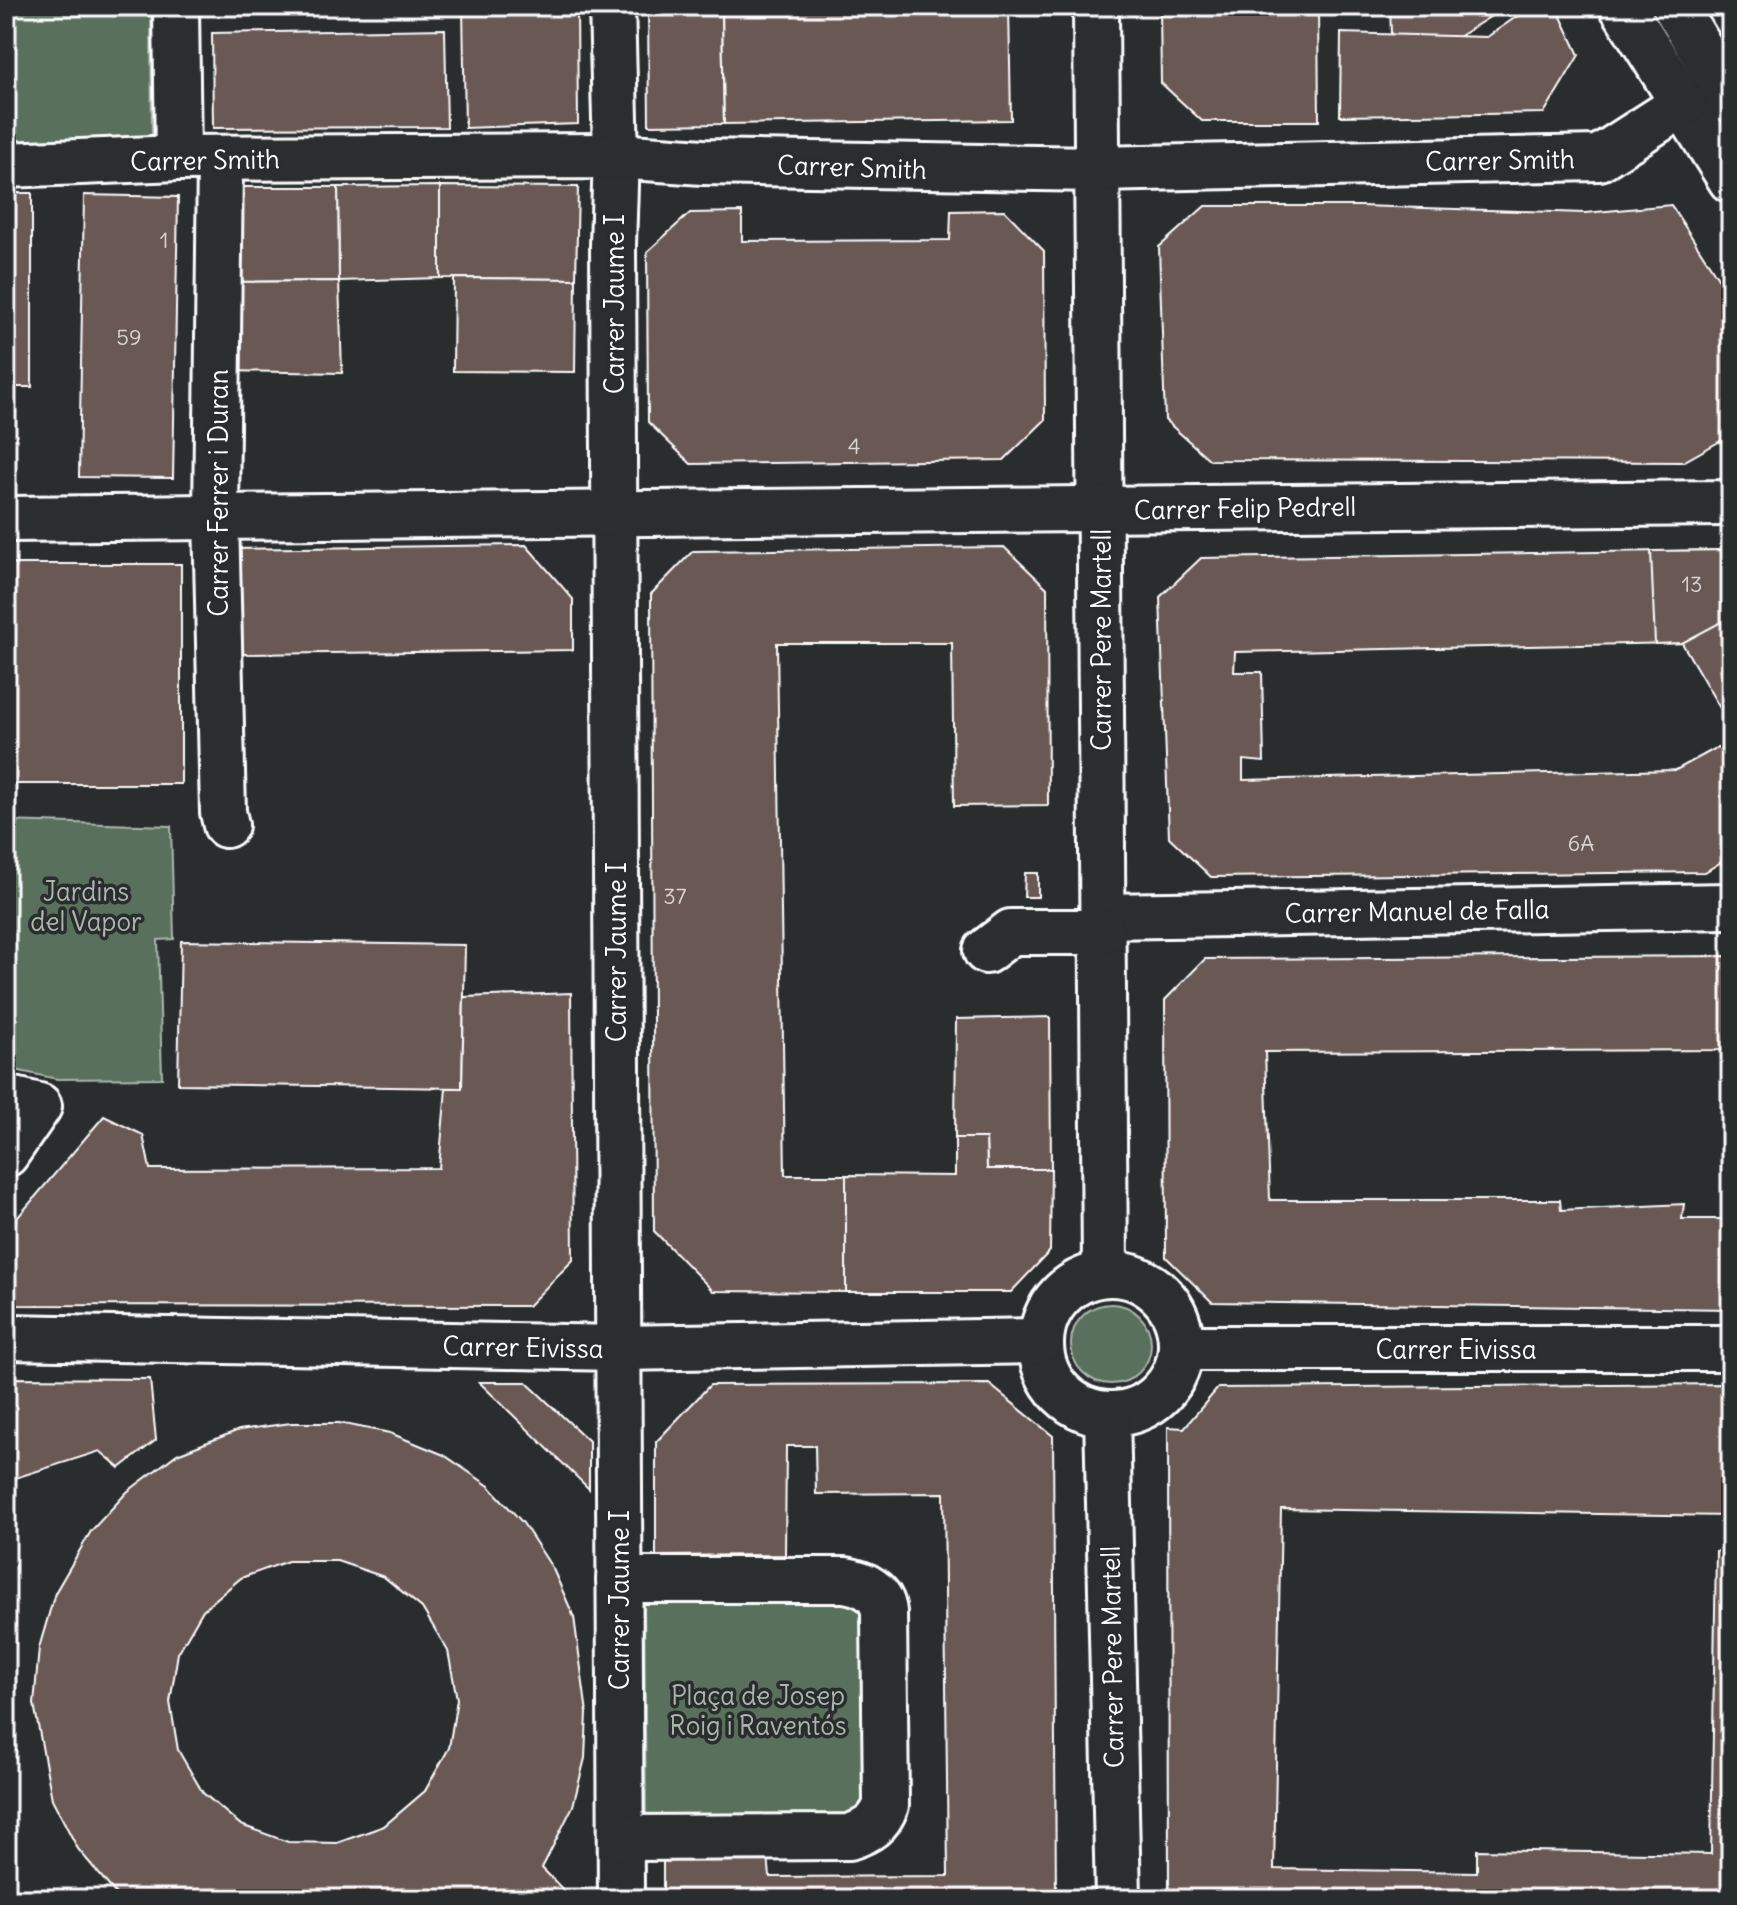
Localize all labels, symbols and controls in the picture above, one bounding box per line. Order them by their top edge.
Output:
street label: Carrer Smith [130,142,280,178]
street label: Carrer Smith [1425,142,1575,178]
street label: Carrer Smith [777,148,927,186]
street label: Carrer Jaume I [598,214,631,394]
house number: 1 [160,226,168,254]
house number: 59 [116,323,142,351]
street label: Carrer Ferrer i Duran [202,369,235,617]
house number: 4 [848,432,860,460]
street label: Carrer Felip Pedrell [1134,490,1356,526]
street label: Carrer Pere Martell [1085,529,1118,751]
house number: 13 [1681,570,1703,598]
house number: 6A [1568,829,1594,857]
street label: Carrer Jaume I [600,862,633,1042]
park label: Jardins del Vapor [30,875,142,938]
house number: 37 [663,882,687,910]
street label: Carrer Manuel de Falla [1284,892,1550,930]
street label: Carrer Eivissa [442,1329,604,1365]
street label: Carrer Eivissa [1375,1333,1537,1366]
street label: Carrer Jaume I [603,1510,636,1690]
street label: Carrer Pere Martell [1094,1546,1130,1768]
park label: Plaça de Josep Roig i Raventós [669,1679,847,1742]

